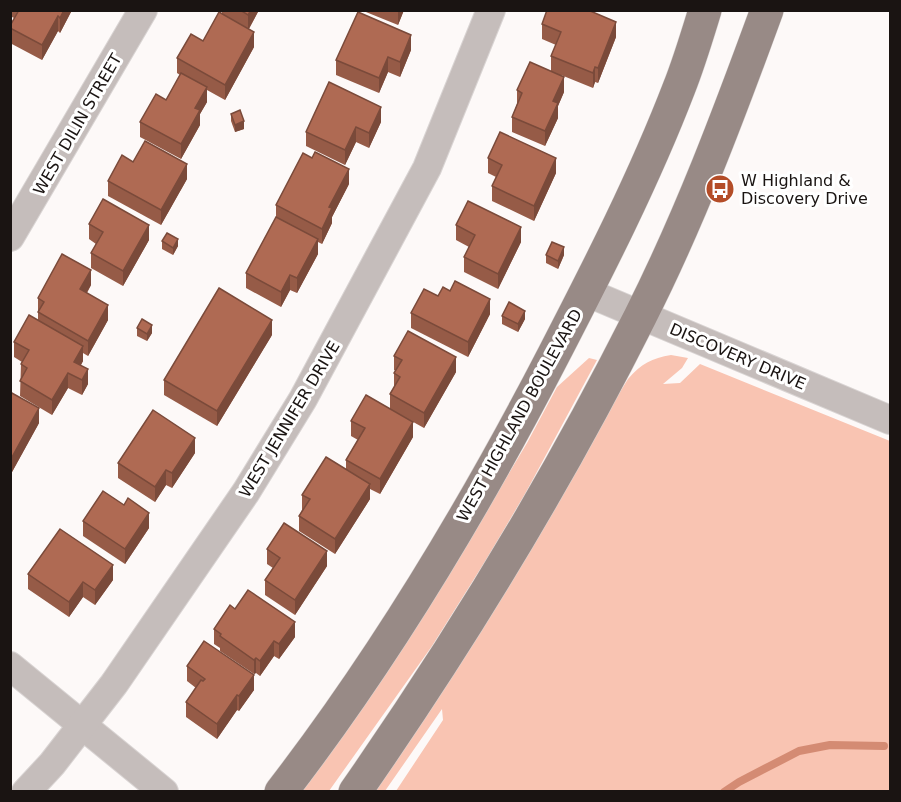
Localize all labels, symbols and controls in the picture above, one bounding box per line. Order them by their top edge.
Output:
street label: WEST DILIN STREET [29,50,126,198]
place label: W Highland & Discovery Drive [741,171,868,208]
bus stop icon: W Highland & Discovery Drive [704,173,736,205]
street label: WEST HIGHLAND BOULEVARD [453,306,586,525]
street label: DISCOVERY DRIVE [667,319,809,394]
street label: WEST JENNIFER DRIVE [235,338,344,501]

